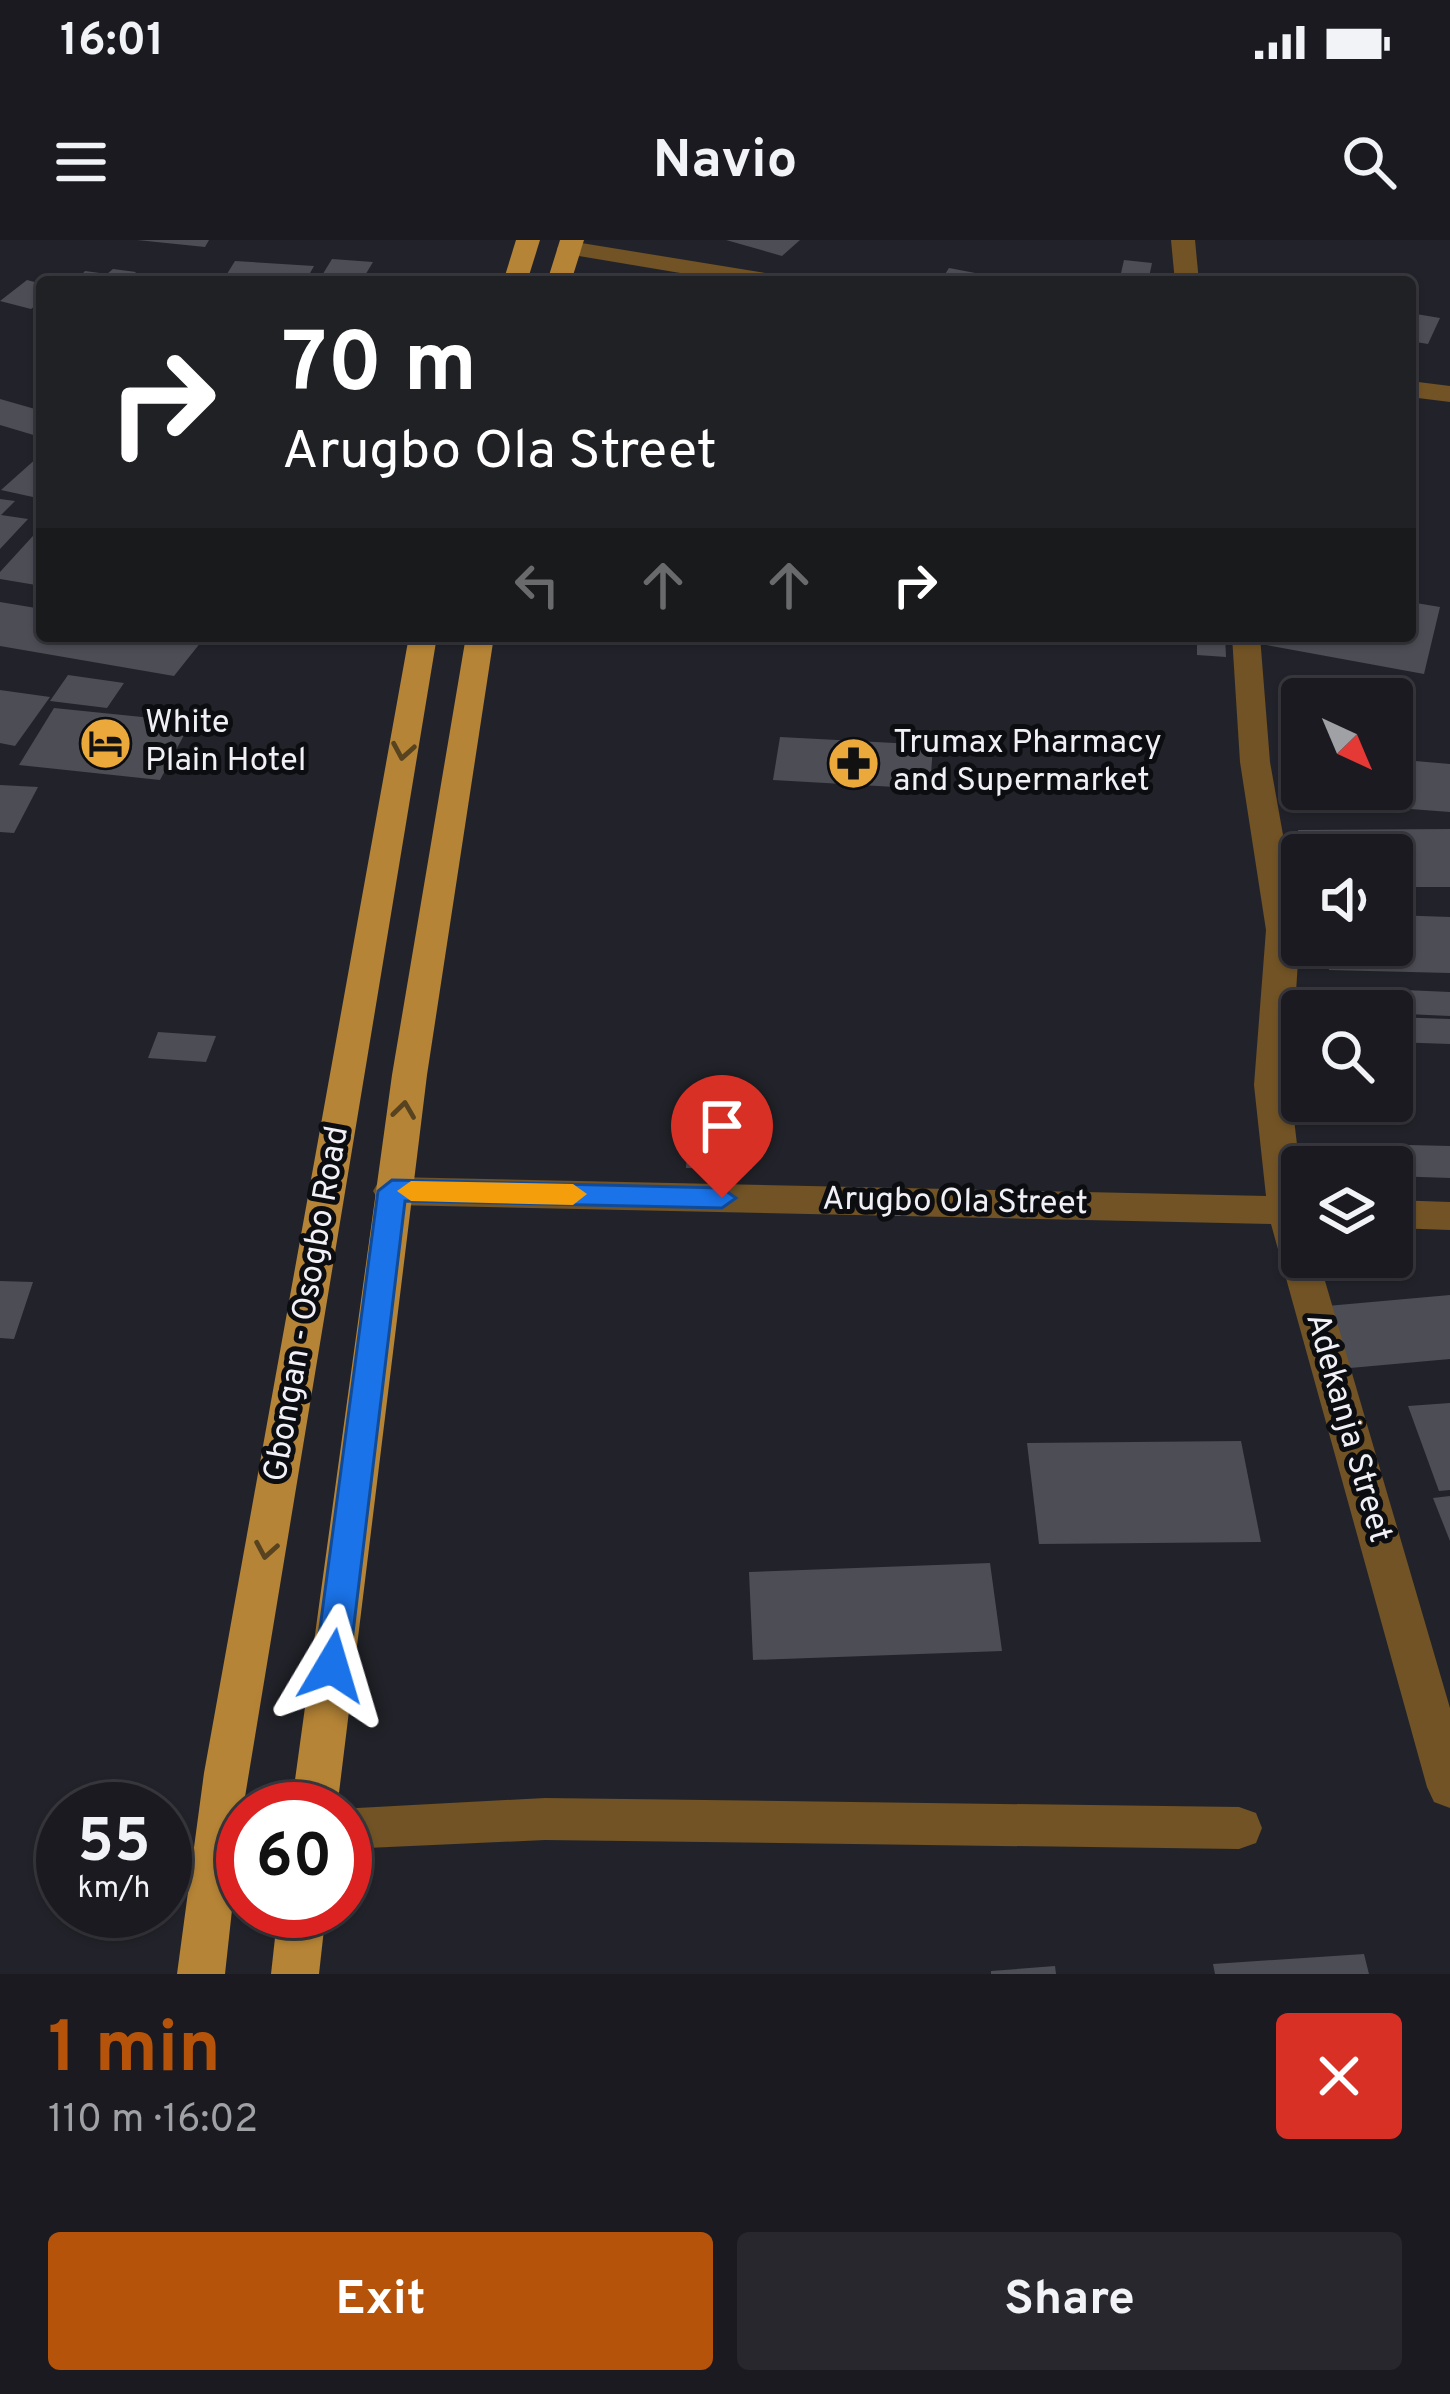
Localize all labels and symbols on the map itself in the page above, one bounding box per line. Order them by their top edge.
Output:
north arrow [1281,678,1413,810]
place label: White Plain Hotel [145,703,306,783]
hotel icon: White Plain Hotel [78,715,134,771]
place label: Trumax Pharmacy and Supermarket [893,723,1162,803]
pharmacy icon: Trumax Pharmacy and Supermarket [826,735,882,791]
one-way arrow [392,741,417,761]
pin [671,1075,773,1198]
one-way arrow [390,1100,416,1120]
street label: Gbongan - Osogbo Road [256,1123,360,1485]
street label: Arugbo Ola Street [822,1180,1088,1226]
street label: Adekanja Street [1294,1308,1400,1548]
one-way arrow [254,1539,279,1559]
position arrow [269,1603,395,1729]
speed limit sign: 60 [216,1782,372,1938]

